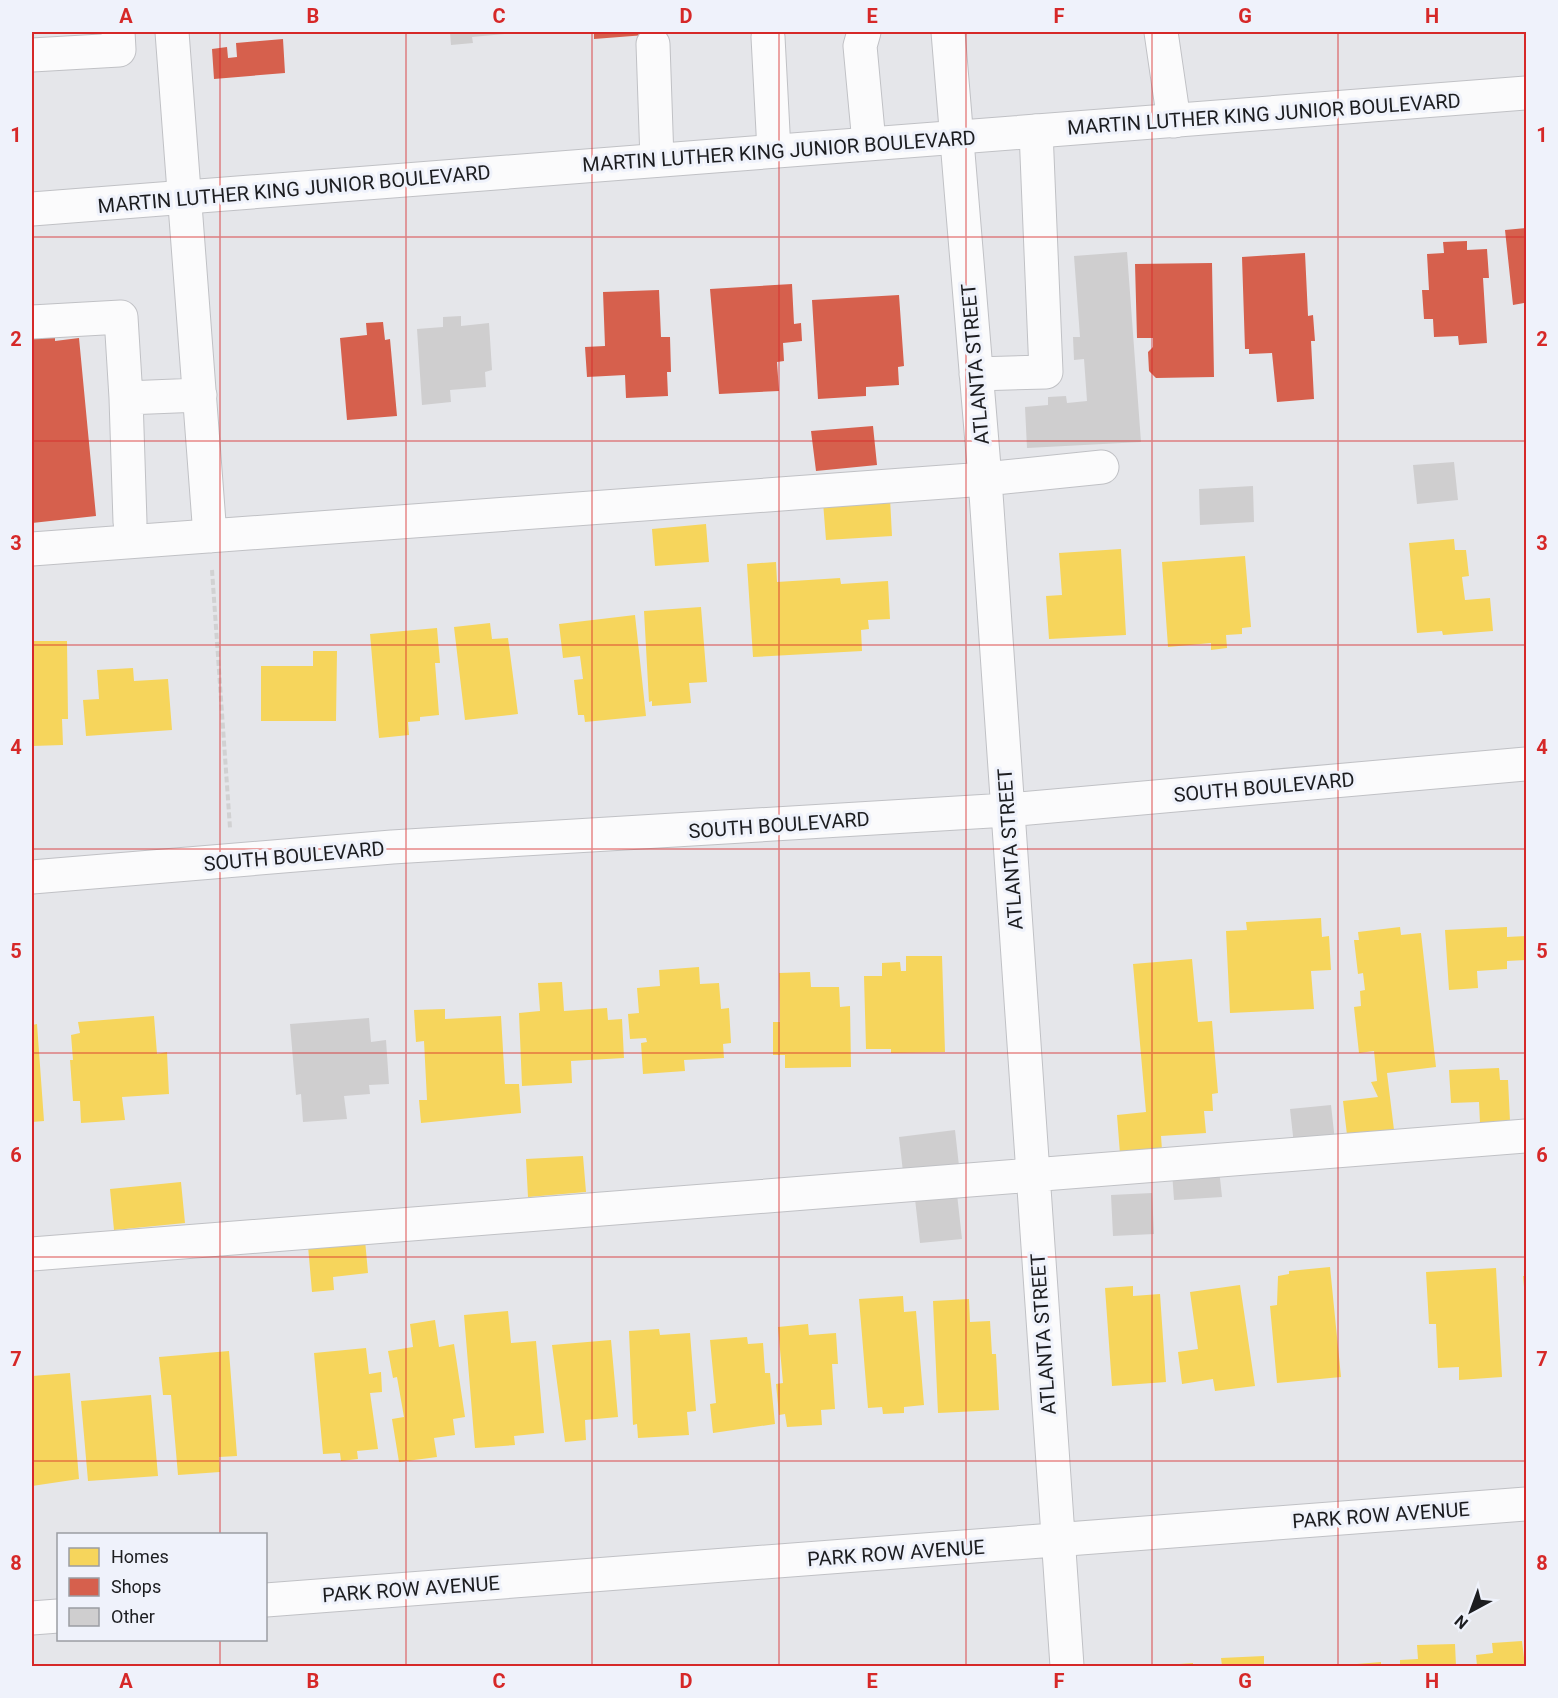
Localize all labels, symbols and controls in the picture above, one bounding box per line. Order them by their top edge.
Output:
text: A [119,4,133,28]
text: B [307,4,319,28]
text: C [492,4,506,28]
text: D [680,4,693,28]
text: E [866,4,878,28]
text: F [1054,4,1065,28]
text: G [1238,4,1252,28]
text: H [1425,4,1439,28]
street label: MARTIN LUTHER KING JUNIOR BOULEVARD [1066,88,1462,140]
text: 1 [10,123,22,147]
text: 1 [1536,123,1548,147]
street label: MARTIN LUTHER KING JUNIOR BOULEVARD [581,125,977,177]
street label: MARTIN LUTHER KING JUNIOR BOULEVARD [97,160,491,218]
street label: ATLANTA STREET [956,282,994,446]
text: 2 [10,327,22,351]
text: 2 [1536,327,1548,351]
text: 3 [10,531,22,555]
text: 3 [1536,531,1548,555]
text: 4 [10,735,22,759]
text: 4 [1536,735,1548,759]
street label: ATLANTA STREET [992,767,1028,931]
street label: SOUTH BOULEVARD [1173,767,1355,807]
street label: SOUTH BOULEVARD [688,807,870,843]
street label: SOUTH BOULEVARD [203,836,385,876]
text: 5 [10,939,22,963]
text: 5 [1536,939,1548,963]
text: 6 [10,1143,22,1167]
text: 6 [1536,1143,1548,1167]
street label: ATLANTA STREET [1025,1252,1061,1416]
text: 7 [10,1347,22,1371]
text: 7 [1536,1347,1548,1371]
street label: PARK ROW AVENUE [1291,1497,1471,1533]
legend [57,1533,267,1641]
street label: PARK ROW AVENUE [806,1535,986,1571]
text: Homes [111,1546,169,1567]
text: 8 [10,1551,22,1575]
text: 8 [1536,1551,1548,1575]
street label: PARK ROW AVENUE [321,1571,501,1607]
text: Shops [111,1576,161,1597]
north arrow [1441,1581,1501,1641]
text: Other [111,1606,155,1627]
text: N [1451,1611,1472,1633]
text: A [119,1669,133,1693]
text: B [307,1669,319,1693]
text: C [492,1669,506,1693]
text: D [680,1669,693,1693]
text: E [866,1669,878,1693]
text: F [1054,1669,1065,1693]
text: G [1238,1669,1252,1693]
text: H [1425,1669,1439,1693]

